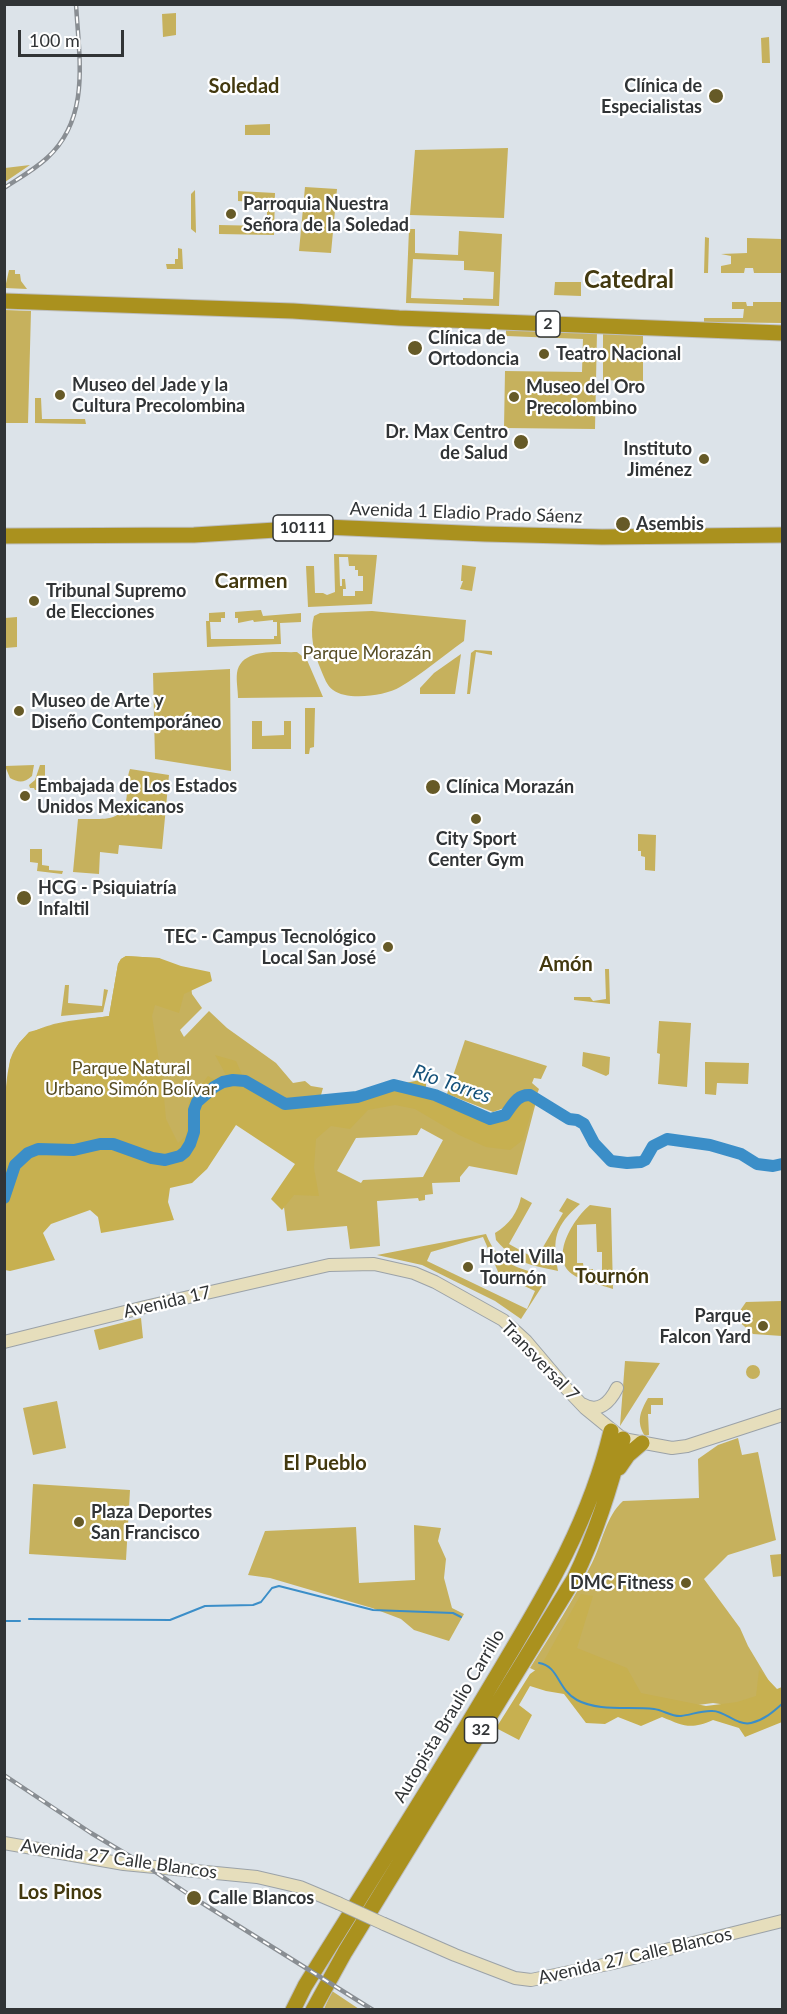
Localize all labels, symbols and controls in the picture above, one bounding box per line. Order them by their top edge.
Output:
scale bar [21,18,128,56]
text: 100 m [29,29,80,51]
district label: Soledad [209,75,279,99]
place label: Clínica de Especialistas [601,75,702,118]
marker: Clínica de Especialistas [707,87,725,105]
place label: Parroquia Nuestra Señora de la Soledad [243,193,409,236]
marker: Parroquia Nuestra Señora de la Soledad [224,207,238,221]
district label: Catedral [584,266,674,294]
road number: 2 [536,311,560,337]
place label: Clínica de Ortodoncia [428,327,519,370]
marker: Clínica de Ortodoncia [406,339,424,357]
place label: Teatro Nacional [556,343,681,365]
marker: Teatro Nacional [537,347,551,361]
place label: Museo del Jade y la Cultura Precolombina [72,374,245,416]
place label: Museo del Oro Precolombino [526,376,645,418]
marker: Museo del Jade y la Cultura Precolombina [53,388,67,402]
marker: Museo del Oro Precolombino [507,390,521,404]
place label: Dr. Max Centro de Salud [385,421,508,464]
marker: Dr. Max Centro de Salud [512,433,530,451]
place label: Instituto Jiménez [623,438,692,480]
marker: Instituto Jiménez [697,452,711,466]
street label: Avenida 1 Eladio Prado Sáenz [349,498,583,528]
place label: Asembis [636,513,704,535]
road number: 10111 [273,515,333,541]
marker: Asembis [614,515,632,533]
district label: Carmen [214,568,288,594]
place label: Tribunal Supremo de Elecciones [46,580,186,622]
marker: Tribunal Supremo de Elecciones [27,594,41,608]
park label: Parque Morazán [302,642,432,664]
place label: Museo de Arte y Diseño Contemporáneo [31,690,221,732]
marker: Museo de Arte y Diseño Contemporáneo [12,704,26,718]
place label: Embajada de Los Estados Unidos Mexicanos [37,775,237,818]
place label: Clínica Morazán [446,776,574,798]
marker: Clínica Morazán [424,778,442,796]
marker: Embajada de Los Estados Unidos Mexicanos [18,789,32,803]
marker: City Sport Center Gym [469,812,483,826]
place label: City Sport Center Gym [428,828,524,870]
place label: HCG - Psiquiatría Infaltil [38,877,177,920]
marker: HCG - Psiquiatría Infaltil [15,889,33,907]
place label: TEC - Campus Tecnológico Local San José [164,926,376,968]
marker: TEC - Campus Tecnológico Local San José [381,940,395,954]
district label: Amón [539,953,593,977]
park label: Parque Natural Urbano Simón Bolívar [45,1057,217,1100]
water label: Río Torres [410,1059,494,1109]
place label: Hotel Villa Tournón [480,1246,564,1288]
marker: Hotel Villa Tournón [461,1260,475,1274]
district label: Tournón [575,1265,649,1289]
street label: Avenida 17 [121,1281,213,1323]
place label: Parque Falcon Yard [660,1305,751,1348]
street label: Transversal 7 [497,1317,583,1405]
marker: Parque Falcon Yard [756,1319,770,1333]
district label: El Pueblo [283,1452,367,1476]
place label: Plaza Deportes San Francisco [91,1501,212,1544]
marker: Plaza Deportes San Francisco [72,1515,86,1529]
place label: DMC Fitness [570,1572,674,1594]
marker: DMC Fitness [679,1576,693,1590]
street label: Autopista Braulio Carrillo [389,1626,509,1806]
road number: 32 [464,1717,498,1743]
street label: Avenida 27 Calle Blancos [19,1835,219,1883]
district label: Los Pinos [18,1881,102,1905]
place label: Calle Blancos [208,1887,314,1909]
marker: Calle Blancos [185,1889,203,1907]
street label: Avenida 27 Calle Blancos [536,1923,734,1989]

